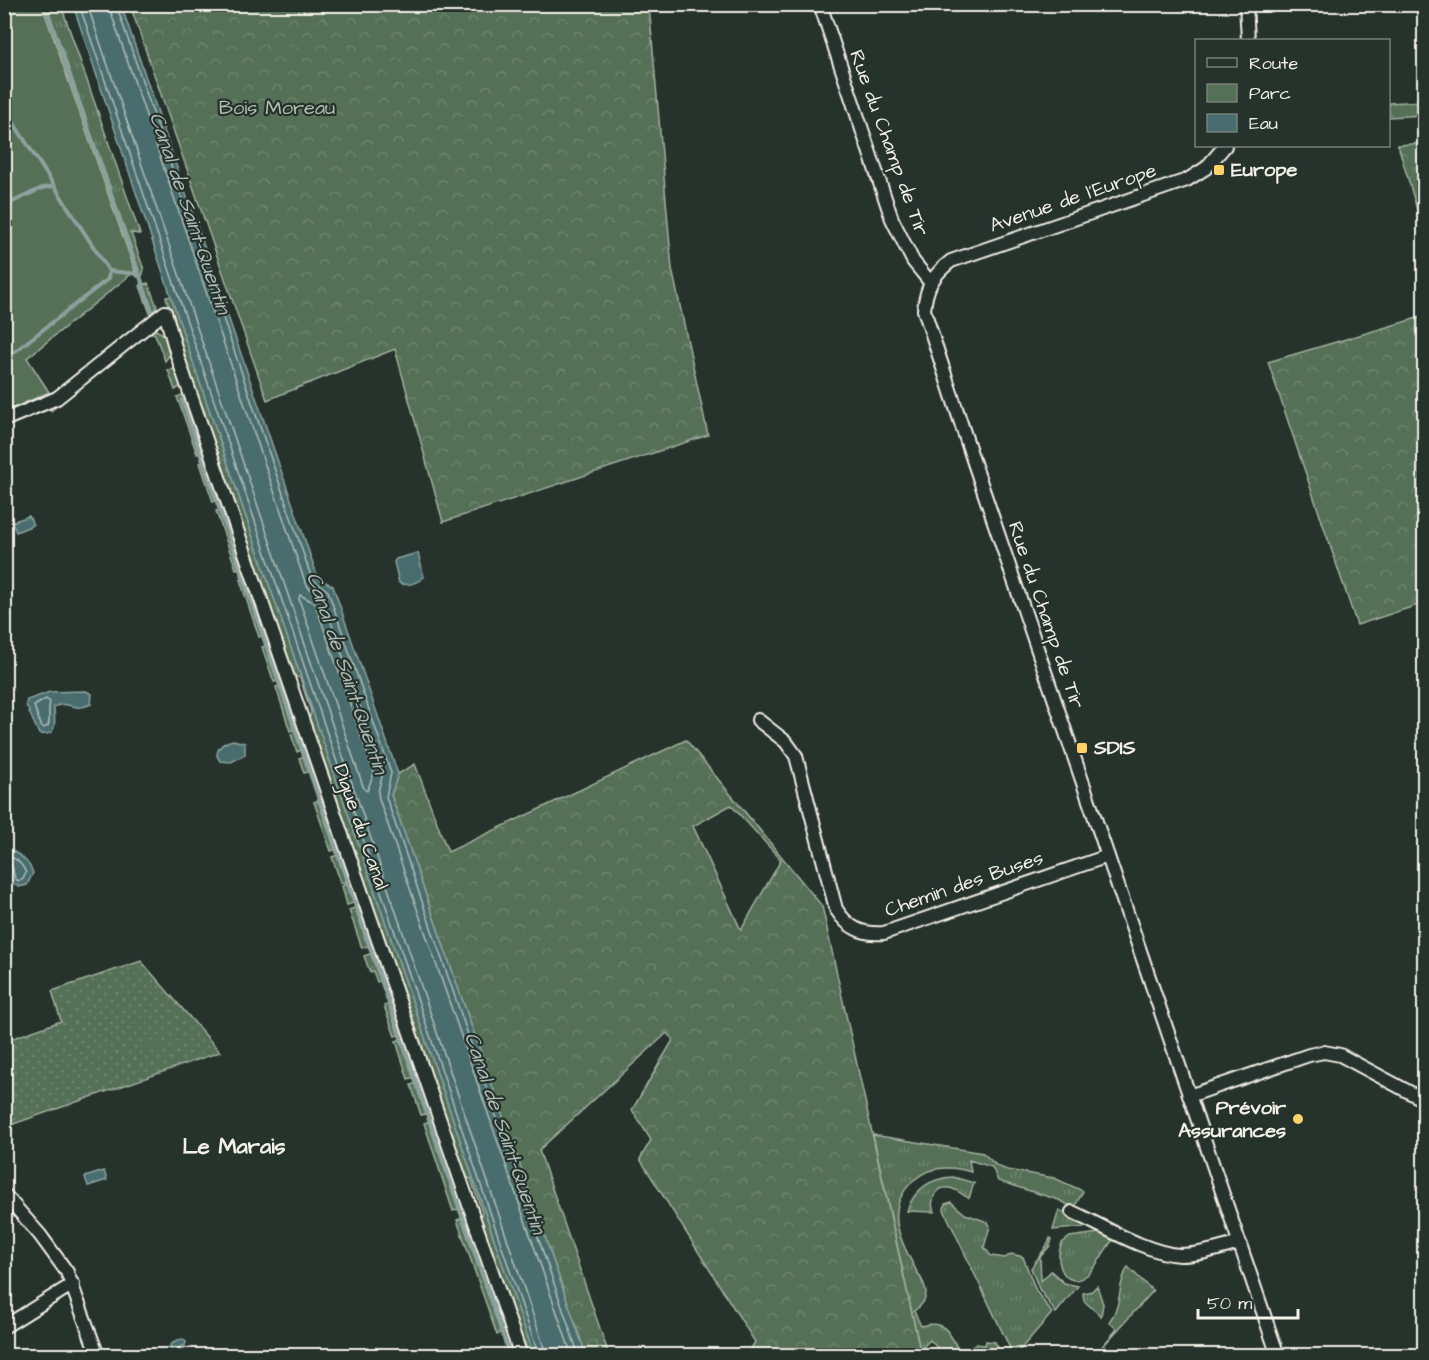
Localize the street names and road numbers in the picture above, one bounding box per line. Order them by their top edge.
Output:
street label: Rue du Champ de Tir [842,46,936,240]
street label: Avenue de l'Europe [986,156,1160,240]
street label: Rue du Champ de Tir [1001,518,1091,712]
street label: Digue du Canal [325,760,396,894]
street label: Chemin des Buses [881,844,1047,924]

